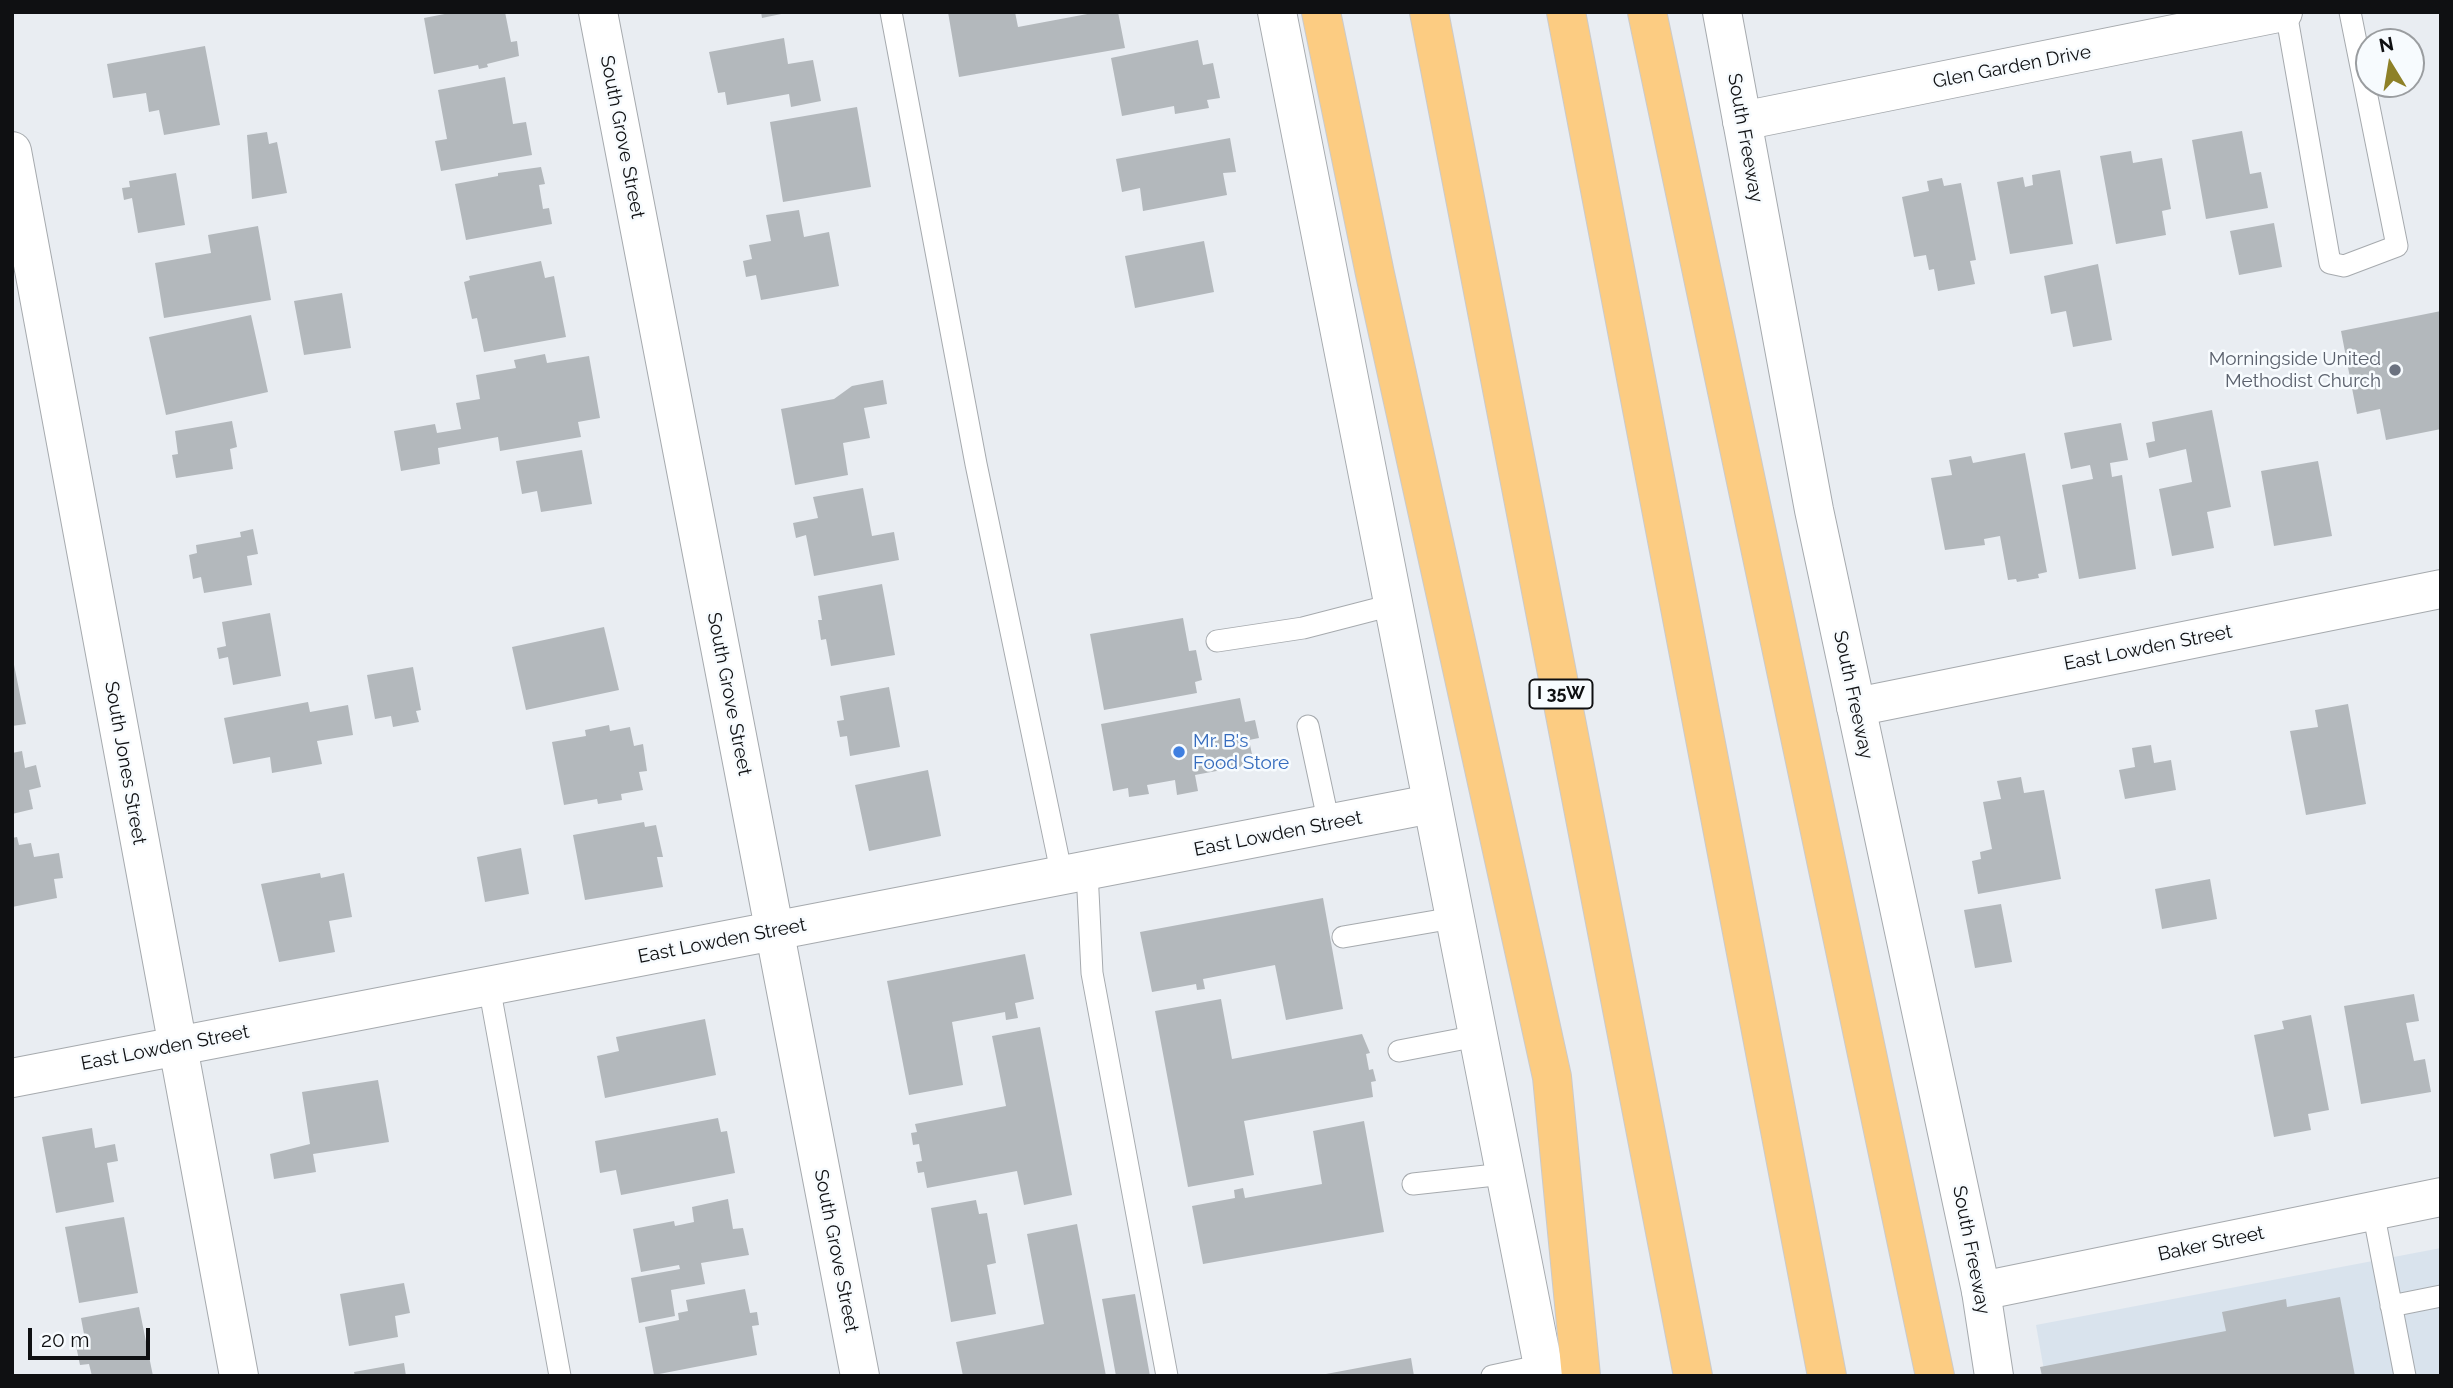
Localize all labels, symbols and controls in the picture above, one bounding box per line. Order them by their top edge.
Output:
north arrow [2355,28,2425,98]
text: N [2377,32,2396,57]
street label: Glen Garden Drive [1931,41,2093,93]
street label: South Grove Street [595,53,649,221]
street label: South Freeway [1722,72,1768,204]
place label: Morningside United Methodist Church [2209,348,2381,392]
marker: Morningside United Methodist Church [2387,362,2403,378]
street label: South Grove Street [702,610,756,778]
street label: East Lowden Street [2062,621,2234,675]
street label: South Freeway [1828,629,1878,761]
street label: South Jones Street [99,679,151,847]
road number: I 35W [1530,680,1592,708]
place label: Mr. B's Food Store [1193,730,1289,774]
marker: Mr. B's Food Store [1171,744,1187,760]
street label: East Lowden Street [1192,807,1364,861]
street label: East Lowden Street [636,914,808,968]
street label: East Lowden Street [79,1021,251,1075]
street label: South Grove Street [809,1167,863,1335]
street label: South Freeway [1947,1184,1995,1316]
street label: Baker Street [2156,1222,2266,1266]
scale bar [32,1314,154,1358]
text: 20 m [41,1327,89,1352]

